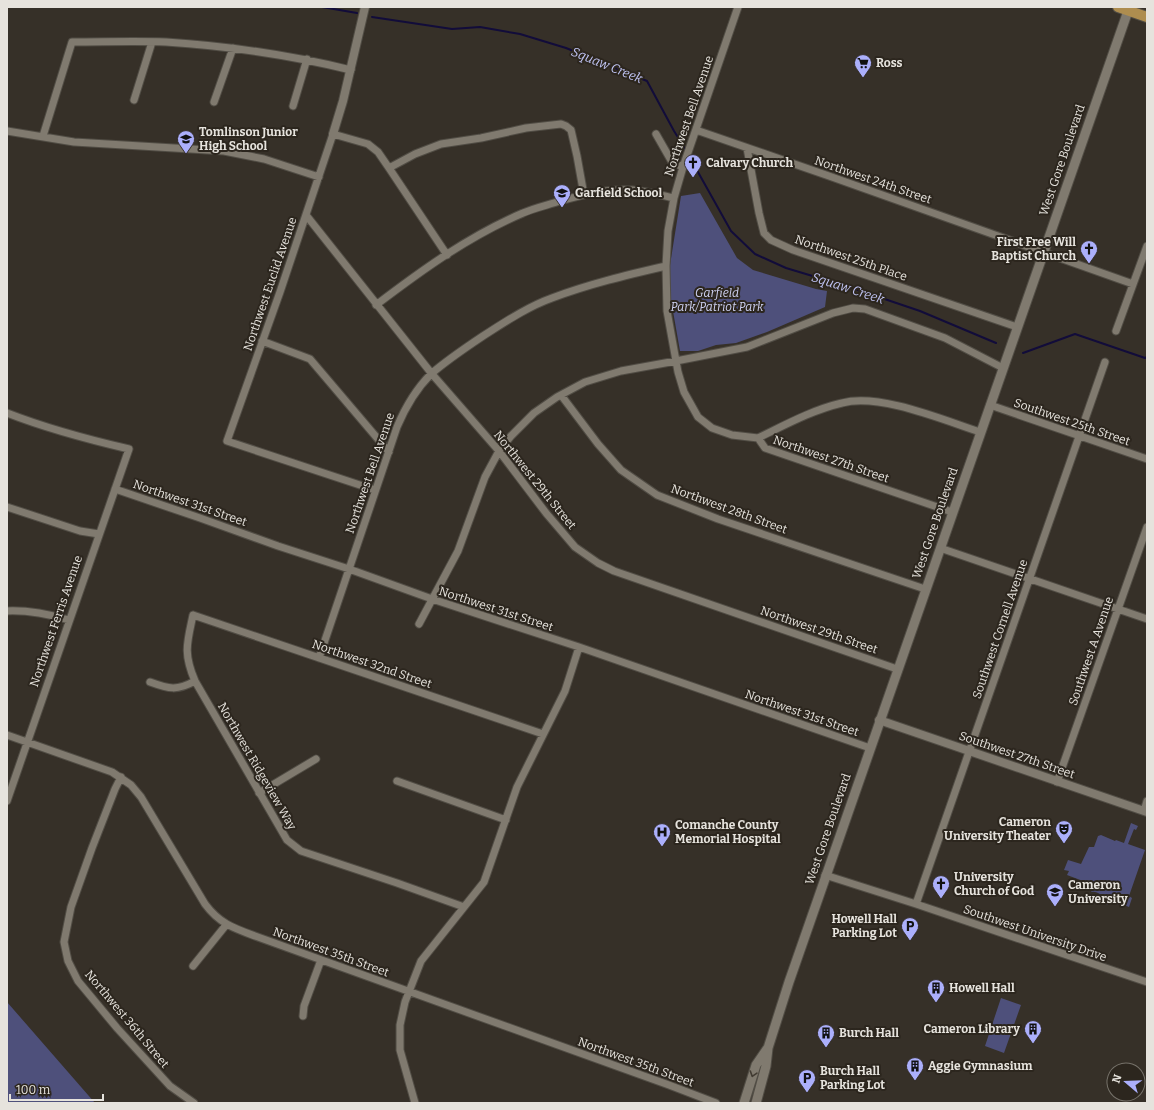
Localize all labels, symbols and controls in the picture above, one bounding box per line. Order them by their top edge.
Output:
water label: Squaw Creek [569,44,646,86]
supermarket icon: Ross [853,53,873,78]
street label: Northwest Bell Avenue [662,54,716,178]
place label: Ross [876,56,903,70]
street label: West Gore Boulevard [1036,103,1088,217]
place label: Tomlinson Junior High School [199,125,298,153]
school or university icon: Tomlinson Junior High School [176,129,196,154]
church icon: Calvary Church [683,153,703,178]
street label: Northwest 24th Street [813,153,934,207]
place label: Calvary Church [706,156,793,170]
school or university icon: Garfield School [552,183,572,208]
place label: Garfield School [575,186,663,200]
street label: Northwest Euclid Avenue [240,215,300,353]
street label: Northwest 25th Place [793,232,909,284]
place label: First Free Will Baptist Church [991,235,1076,263]
church icon: First Free Will Baptist Church [1079,239,1099,264]
water label: Squaw Creek [810,269,887,307]
park label: Garfield Park/Patriot Park [670,286,764,314]
street label: Southwest 25th Street [1012,396,1133,449]
street label: Northwest Bell Avenue [343,411,397,535]
street label: Northwest 29th Street [491,428,580,533]
street label: Northwest 27th Street [771,433,891,486]
street label: West Gore Boulevard [909,466,961,580]
street label: Northwest 31st Street [131,477,249,529]
street label: Northwest 28th Street [669,481,790,537]
street label: Northwest Ferris Avenue [27,553,85,689]
street label: Southwest Cornell Avenue [970,558,1030,700]
street label: Northwest 31st Street [437,584,556,634]
street label: Southwest A Avenue [1066,595,1116,707]
street label: Northwest 29th Street [759,603,880,657]
street label: Northwest 32nd Street [310,637,434,691]
street label: Northwest 31st Street [743,687,861,739]
street label: Northwest Ridgeview Way [215,700,300,833]
street label: Southwest 27th Street [957,729,1077,782]
street label: West Gore Boulevard [802,772,854,886]
place label: Cameron University Theater [944,815,1051,843]
place label: Comanche County Memorial Hospital [675,818,781,846]
theatre icon: Cameron University Theater [1054,819,1074,844]
hospital icon: Comanche County Memorial Hospital [652,822,672,847]
place label: University Church of God [954,870,1035,898]
church icon: University Church of God [931,874,951,899]
place label: Cameron University [1068,878,1128,906]
school or university icon: Cameron University [1045,882,1065,907]
street label: Southwest University Drive [961,902,1109,964]
place label: Howell Hall Parking Lot [831,912,897,940]
parking icon: Howell Hall Parking Lot [900,916,920,941]
street label: Northwest 35th Street [271,924,392,980]
street label: Northwest 36th Street [82,967,172,1071]
building icon: Howell Hall [926,978,946,1003]
place label: Howell Hall [949,981,1015,995]
building icon: Cameron Library [1023,1019,1043,1044]
place label: Cameron Library [924,1022,1020,1036]
building icon: Burch Hall [816,1023,836,1048]
place label: Burch Hall [839,1026,899,1040]
street label: Northwest 35th Street [576,1034,697,1090]
building icon: Aggie Gymnasium [905,1056,925,1081]
place label: Aggie Gymnasium [928,1059,1033,1073]
north arrow [1106,1062,1146,1102]
place label: Burch Hall Parking Lot [820,1064,885,1092]
parking icon: Burch Hall Parking Lot [797,1068,817,1093]
one-way arrow [749,1071,758,1078]
text: N [1109,1072,1125,1085]
scale bar [10,1076,103,1102]
text: 100 m [16,1083,51,1097]

